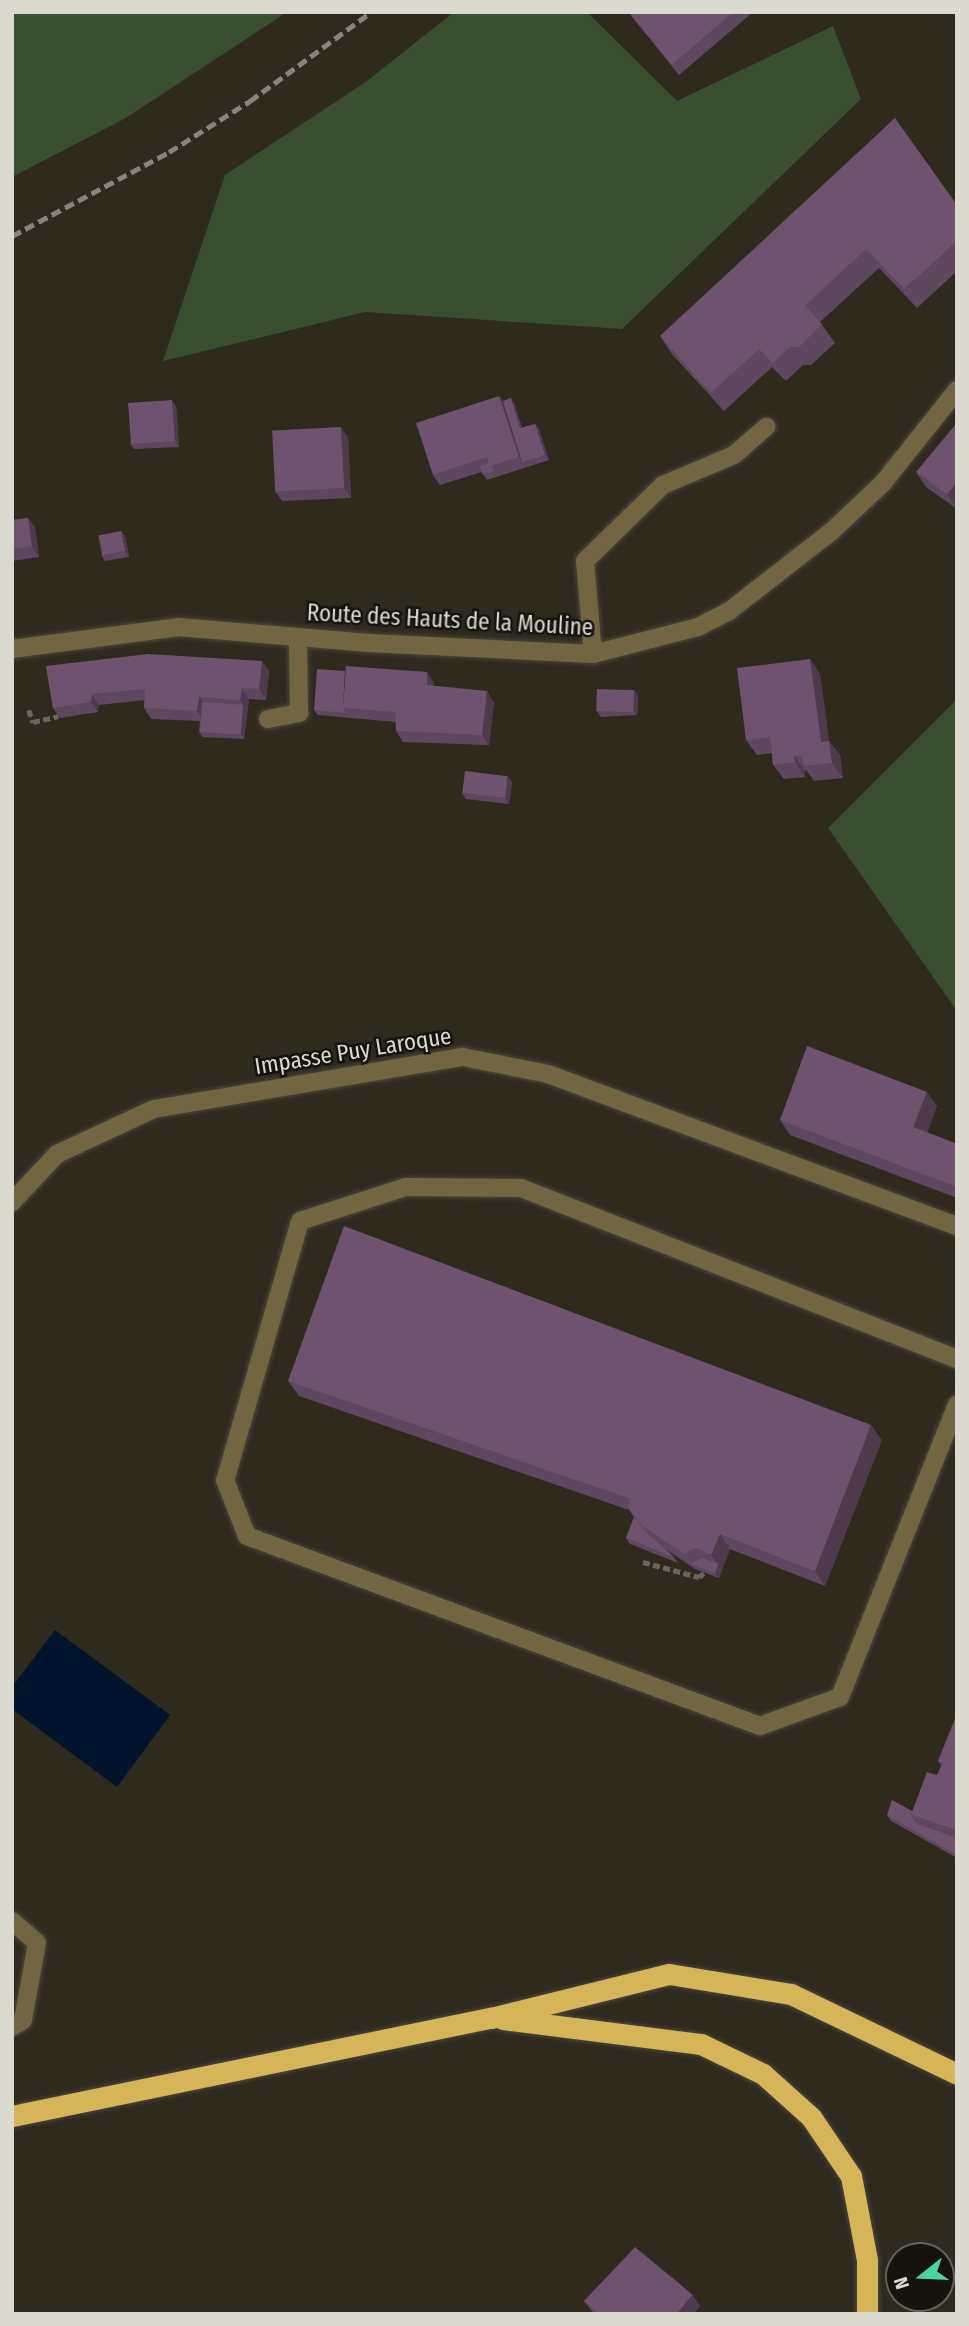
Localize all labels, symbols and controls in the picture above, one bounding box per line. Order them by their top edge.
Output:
street label: Route des Hauts de la Mouline [306,599,594,641]
street label: Impasse Puy Laroque [253,1022,453,1080]
north arrow [885,2242,955,2312]
text: N [889,2274,914,2292]

